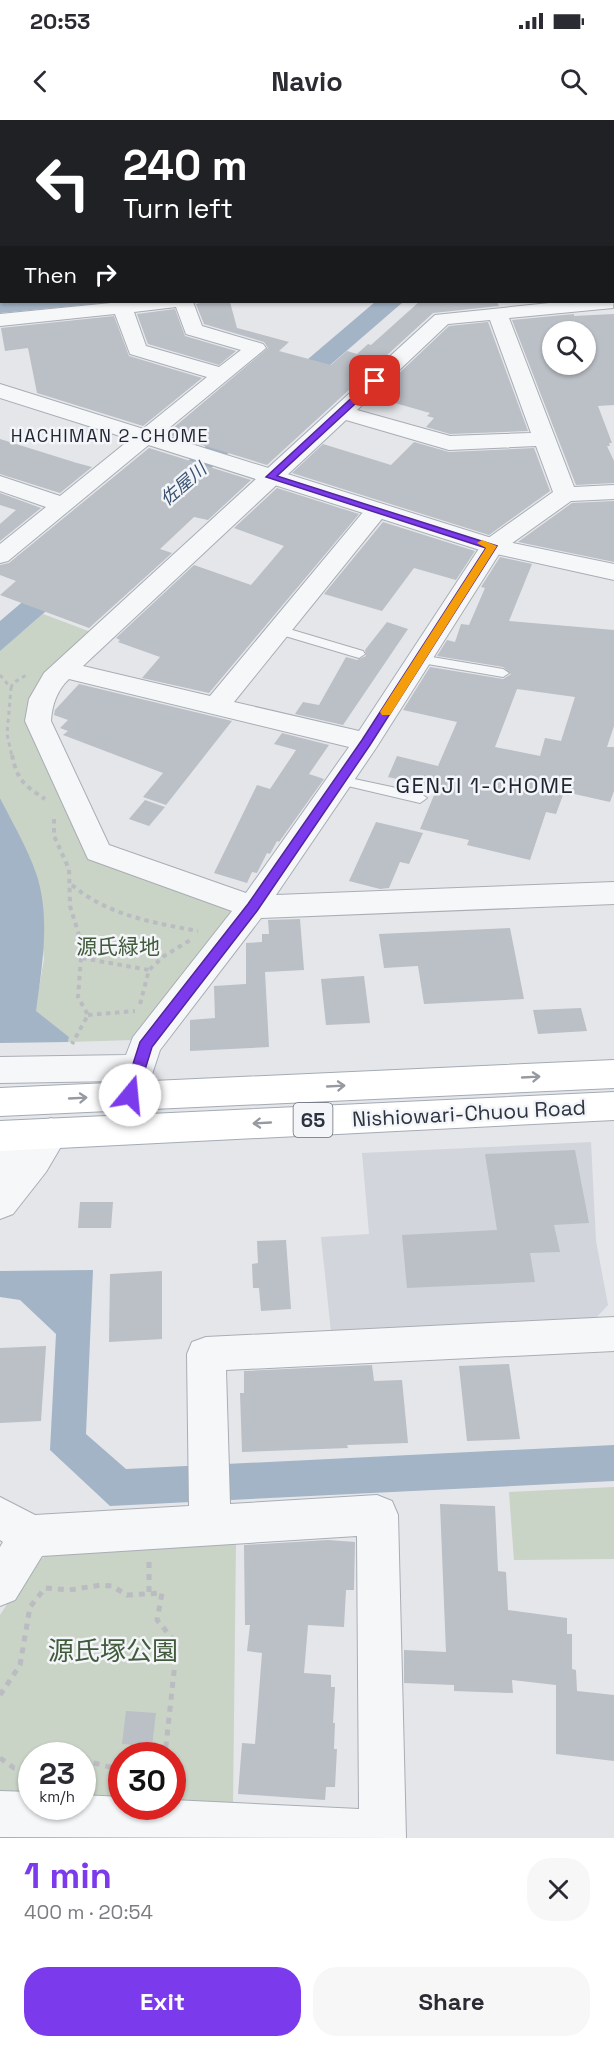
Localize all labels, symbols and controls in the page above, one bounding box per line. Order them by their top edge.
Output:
text: 20:53 [30,7,90,35]
text: Navio [271,64,343,99]
icon: back [24,65,57,98]
icon: search [557,65,590,98]
text: 240 m [123,139,248,192]
icon: left [24,144,102,222]
text: Turn left [123,191,233,226]
icon: right [89,258,122,291]
text: Then [24,261,77,289]
map controls [542,321,596,375]
button: search [542,321,596,375]
pin [349,355,400,406]
icon: arrive [358,364,391,397]
district label: HACHIMAN 2-CHOME [11,424,209,447]
water label: 佐屋川 [155,456,212,510]
district label: GENJI 1-CHOME [395,771,575,799]
park label: 源氏緑地 [76,933,160,960]
position arrow [98,1063,162,1127]
one-way arrow [520,1072,540,1083]
one-way arrow [325,1080,345,1092]
one-way arrow [68,1092,88,1103]
street label: Nishiowari-Chuou Road [351,1093,587,1133]
road number: 65 [294,1103,332,1137]
one-way arrow [252,1117,272,1128]
park label: 源氏塚公園 [48,1634,178,1668]
speed limit sign: 30 [108,1742,186,1820]
text: 23 [39,1754,75,1793]
text: km/h [39,1787,75,1806]
text: 1 min [24,1853,112,1899]
button: close [527,1858,590,1921]
text: 400 m · 20:54 [24,1899,153,1925]
button: Exit [24,1967,301,2036]
button: Share [313,1967,590,2036]

